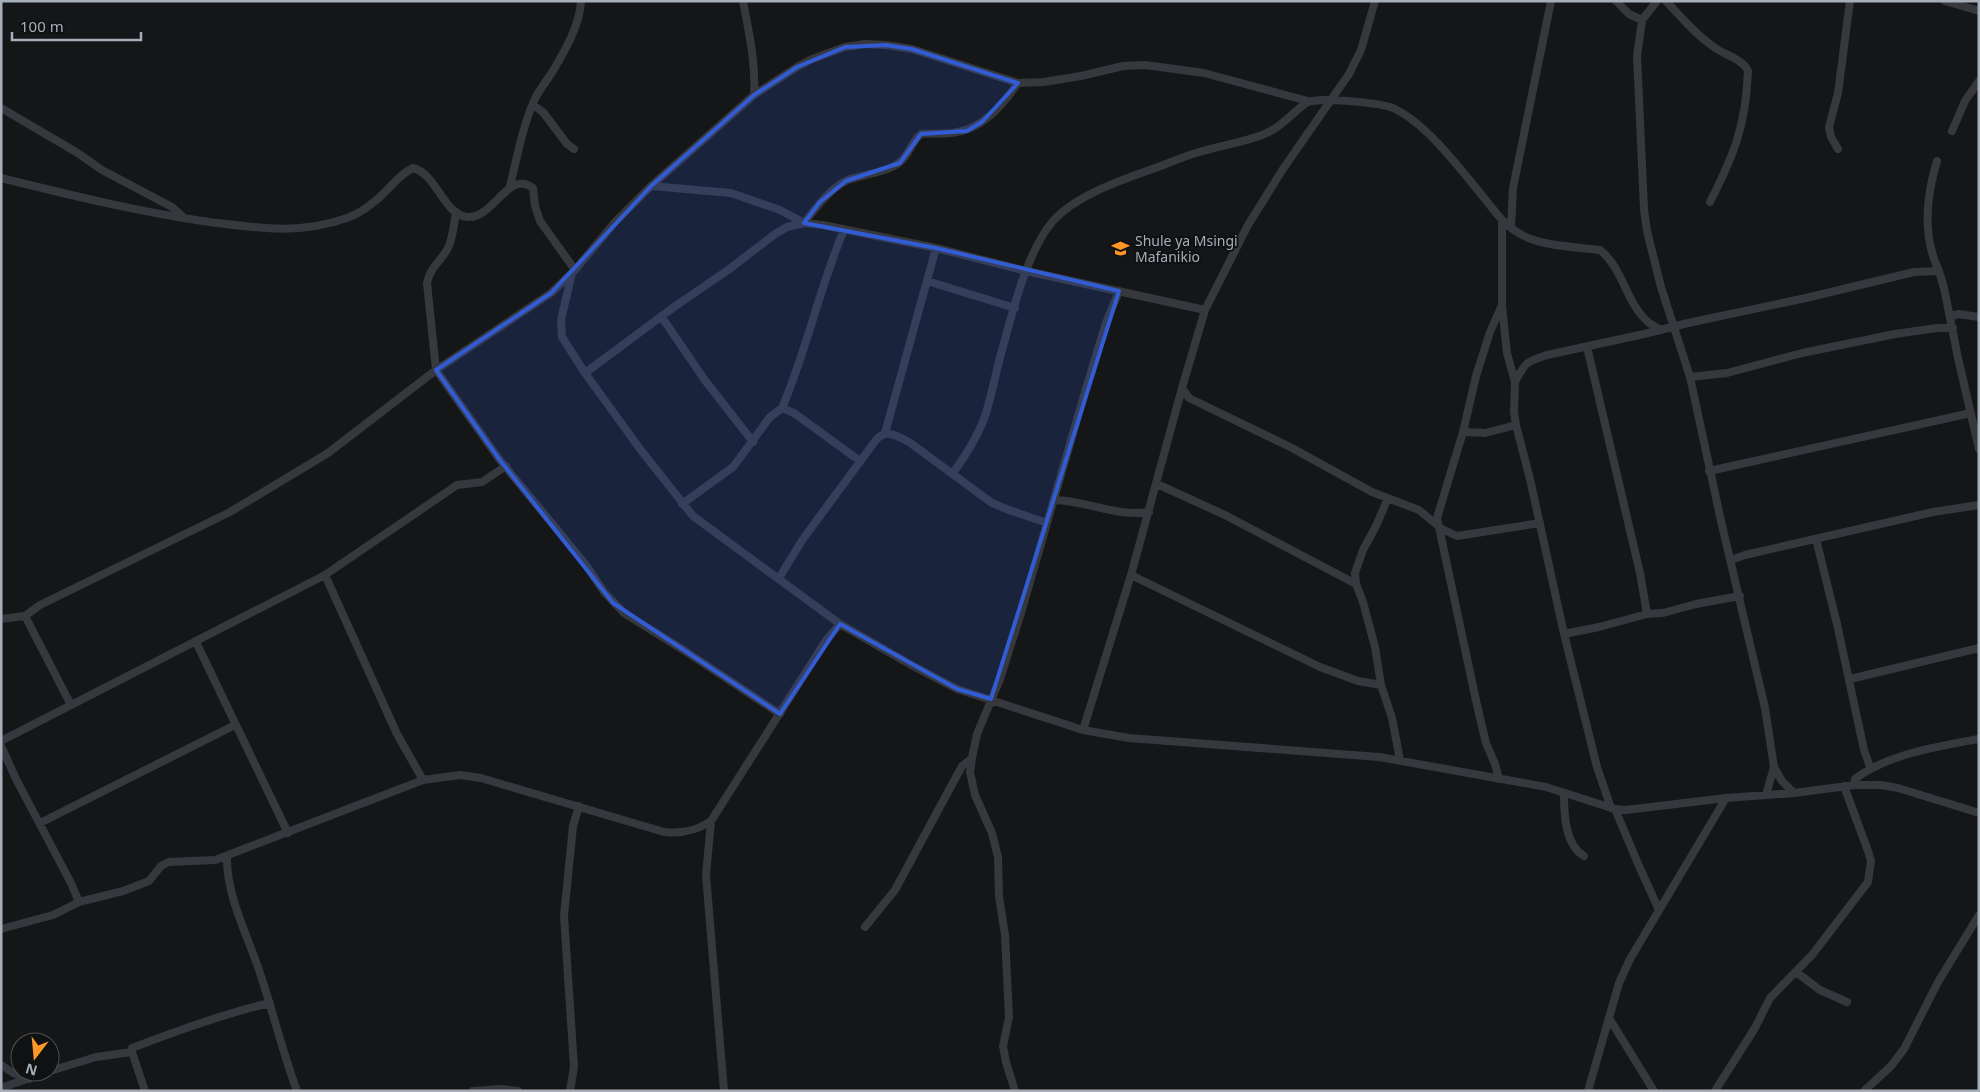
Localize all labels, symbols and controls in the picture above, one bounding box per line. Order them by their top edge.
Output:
scale bar [12,10,141,42]
text: 100 m [20,16,64,36]
place label: Shule ya Msingi Mafanikio [1135,231,1238,266]
school or university icon: Shule ya Msingi Mafanikio [1111,239,1131,259]
north arrow [10,1032,60,1082]
text: N [23,1059,39,1081]

